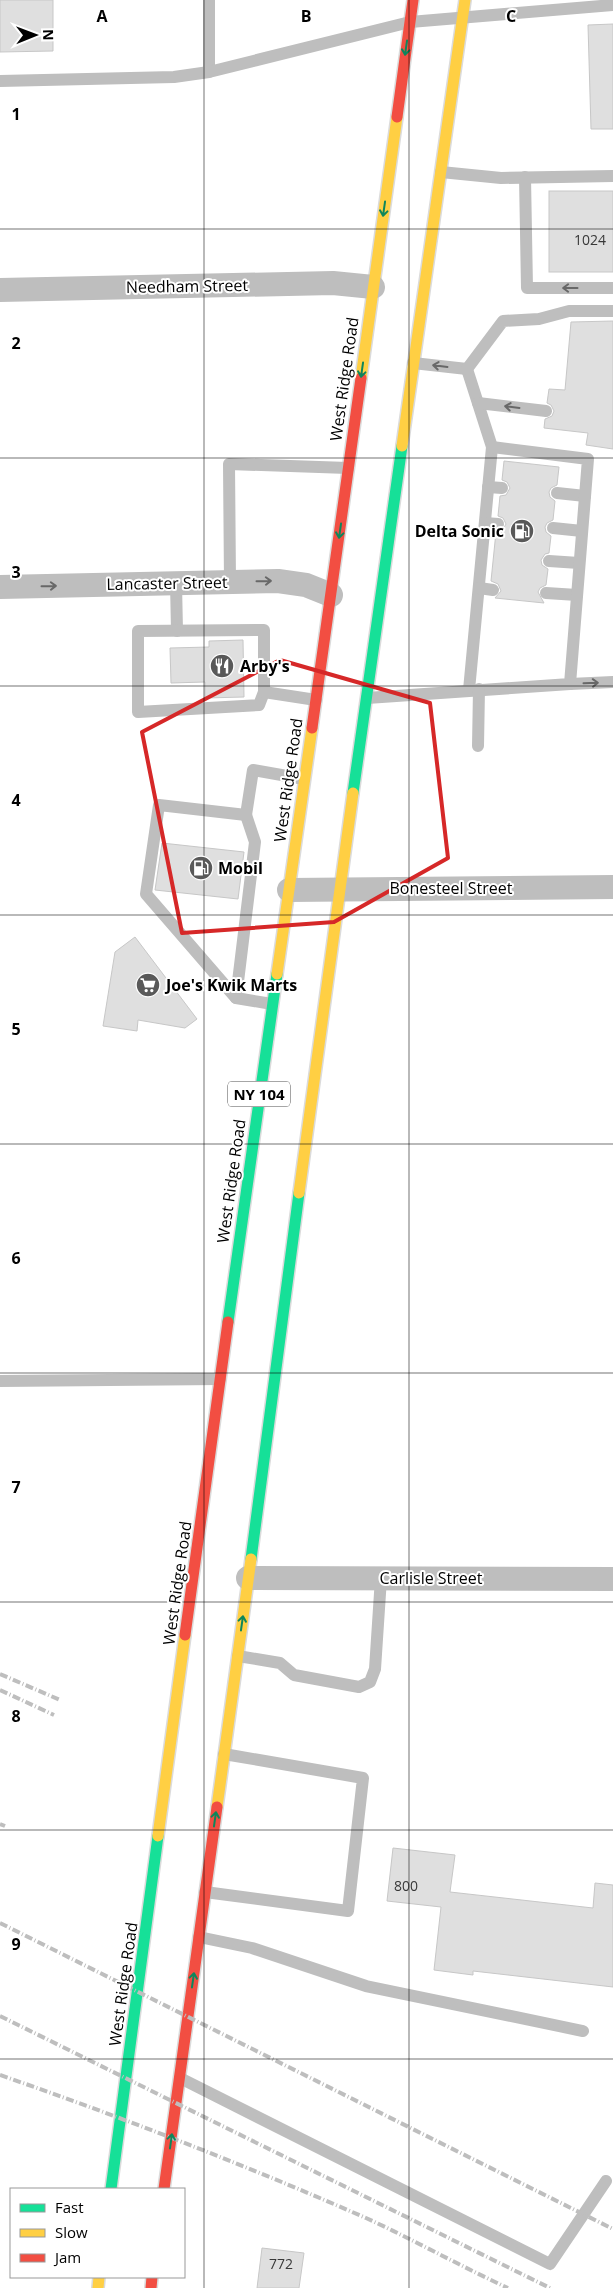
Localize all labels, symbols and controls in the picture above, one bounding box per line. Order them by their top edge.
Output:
text: A [96,5,108,27]
text: B [301,5,311,27]
text: C [506,5,516,27]
north arrow [10,10,60,60]
text: N [39,29,58,41]
one-way arrow [401,40,411,56]
text: 1 [11,103,21,125]
one-way arrow [379,201,389,217]
house number: 1024 [574,230,606,249]
street label: Needham Street [126,274,249,298]
one-way arrow [562,283,578,293]
street label: West Ridge Road [324,316,364,442]
text: 2 [11,332,21,354]
one-way arrow [432,361,448,371]
one-way arrow [356,362,366,378]
one-way arrow [504,402,520,412]
fuel station icon: Delta Sonic [509,518,535,544]
place label: Delta Sonic [415,520,504,542]
one-way arrow [335,523,345,539]
text: 3 [11,561,21,583]
street label: Lancaster Street [106,571,228,595]
one-way arrow [255,577,271,586]
one-way arrow [40,581,56,591]
restaurant icon: Arby's [209,653,235,679]
place label: Arby's [240,655,290,677]
one-way arrow [583,678,599,688]
street label: West Ridge Road [268,717,308,843]
text: 4 [11,789,21,811]
fuel station icon: Mobil [188,855,214,881]
place label: Mobil [218,857,263,879]
street label: Bonesteel Street [390,877,513,899]
supermarket icon: Joe's Kwik Marts [135,972,161,998]
place label: Joe's Kwik Marts [164,974,297,996]
text: 5 [11,1018,21,1040]
road number: NY 104 [228,1082,290,1106]
street label: West Ridge Road [211,1118,251,1244]
text: 6 [11,1247,21,1269]
text: 7 [11,1476,21,1498]
street label: West Ridge Road [157,1520,197,1646]
street label: Carlisle Street [379,1567,483,1589]
one-way arrow [237,1616,247,1632]
text: 8 [11,1705,21,1727]
one-way arrow [211,1811,221,1827]
house number: 800 [394,1876,418,1895]
street label: West Ridge Road [103,1921,143,2047]
text: 9 [11,1933,21,1955]
one-way arrow [188,1972,198,1988]
one-way arrow [166,2133,176,2149]
legend [10,2188,185,2278]
text: Fast [55,2197,84,2217]
text: Slow [55,2222,88,2242]
text: Jam [53,2247,81,2267]
house number: 772 [269,2254,293,2273]

